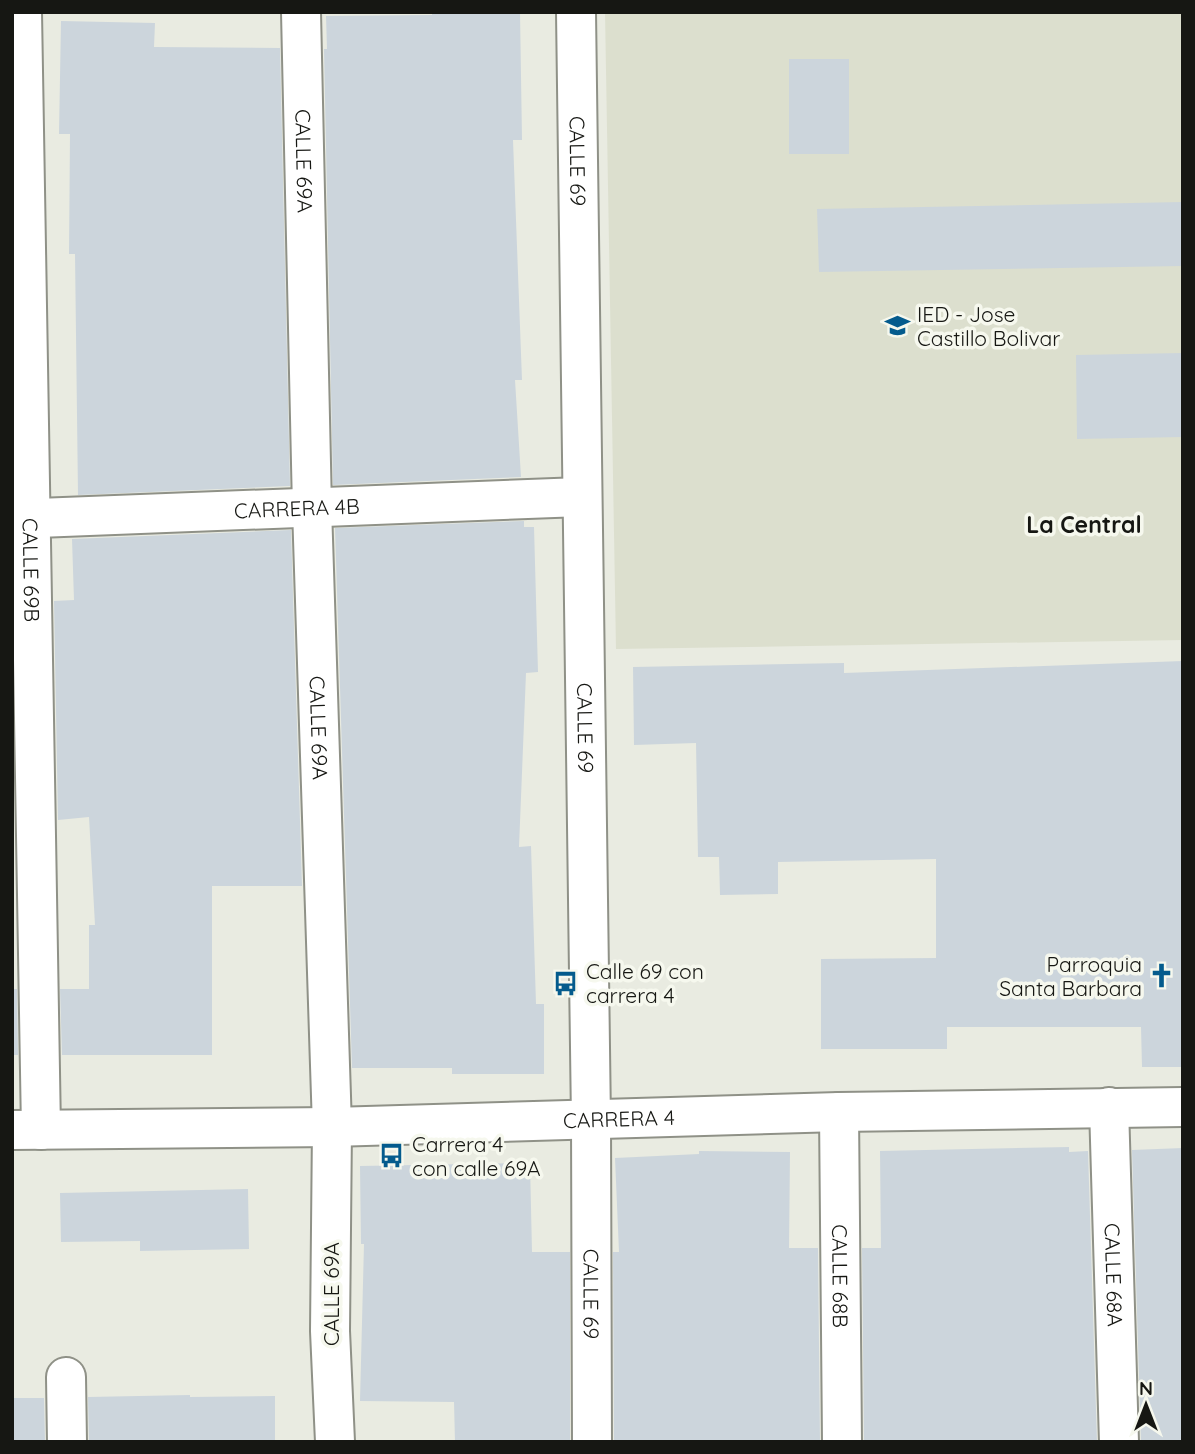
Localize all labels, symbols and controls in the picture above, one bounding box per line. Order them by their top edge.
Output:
street label: CALLE 69A [290,109,318,213]
street label: CALLE 69 [564,116,592,206]
place label: IED - Jose Castillo Bolivar [917,301,1060,351]
school or university icon: IED - Jose Castillo Bolivar [883,312,911,340]
street label: CARRERA 4B [234,493,360,523]
district label: La Central [1026,510,1142,539]
street label: CALLE 69B [18,518,45,622]
street label: CALLE 69A [304,675,334,780]
street label: CALLE 69 [572,683,599,773]
place label: Parroquia Santa Barbara [999,951,1142,1001]
place label: Calle 69 con carrera 4 [586,958,704,1008]
church icon: Parroquia Santa Barbara [1148,962,1176,990]
bus stop icon: Calle 69 con carrera 4 [552,969,580,997]
street label: CARRERA 4 [563,1104,675,1133]
place label: Carrera 4 con calle 69A [412,1131,541,1181]
bus stop icon: Carrera 4 con calle 69A [378,1142,406,1170]
street label: CALLE 68A [1099,1223,1129,1327]
street label: CALLE 68B [827,1224,854,1328]
street label: CALLE 69A [318,1242,344,1346]
street label: CALLE 69 [578,1249,605,1339]
north arrow [1111,1370,1181,1440]
text: N [1139,1376,1153,1400]

